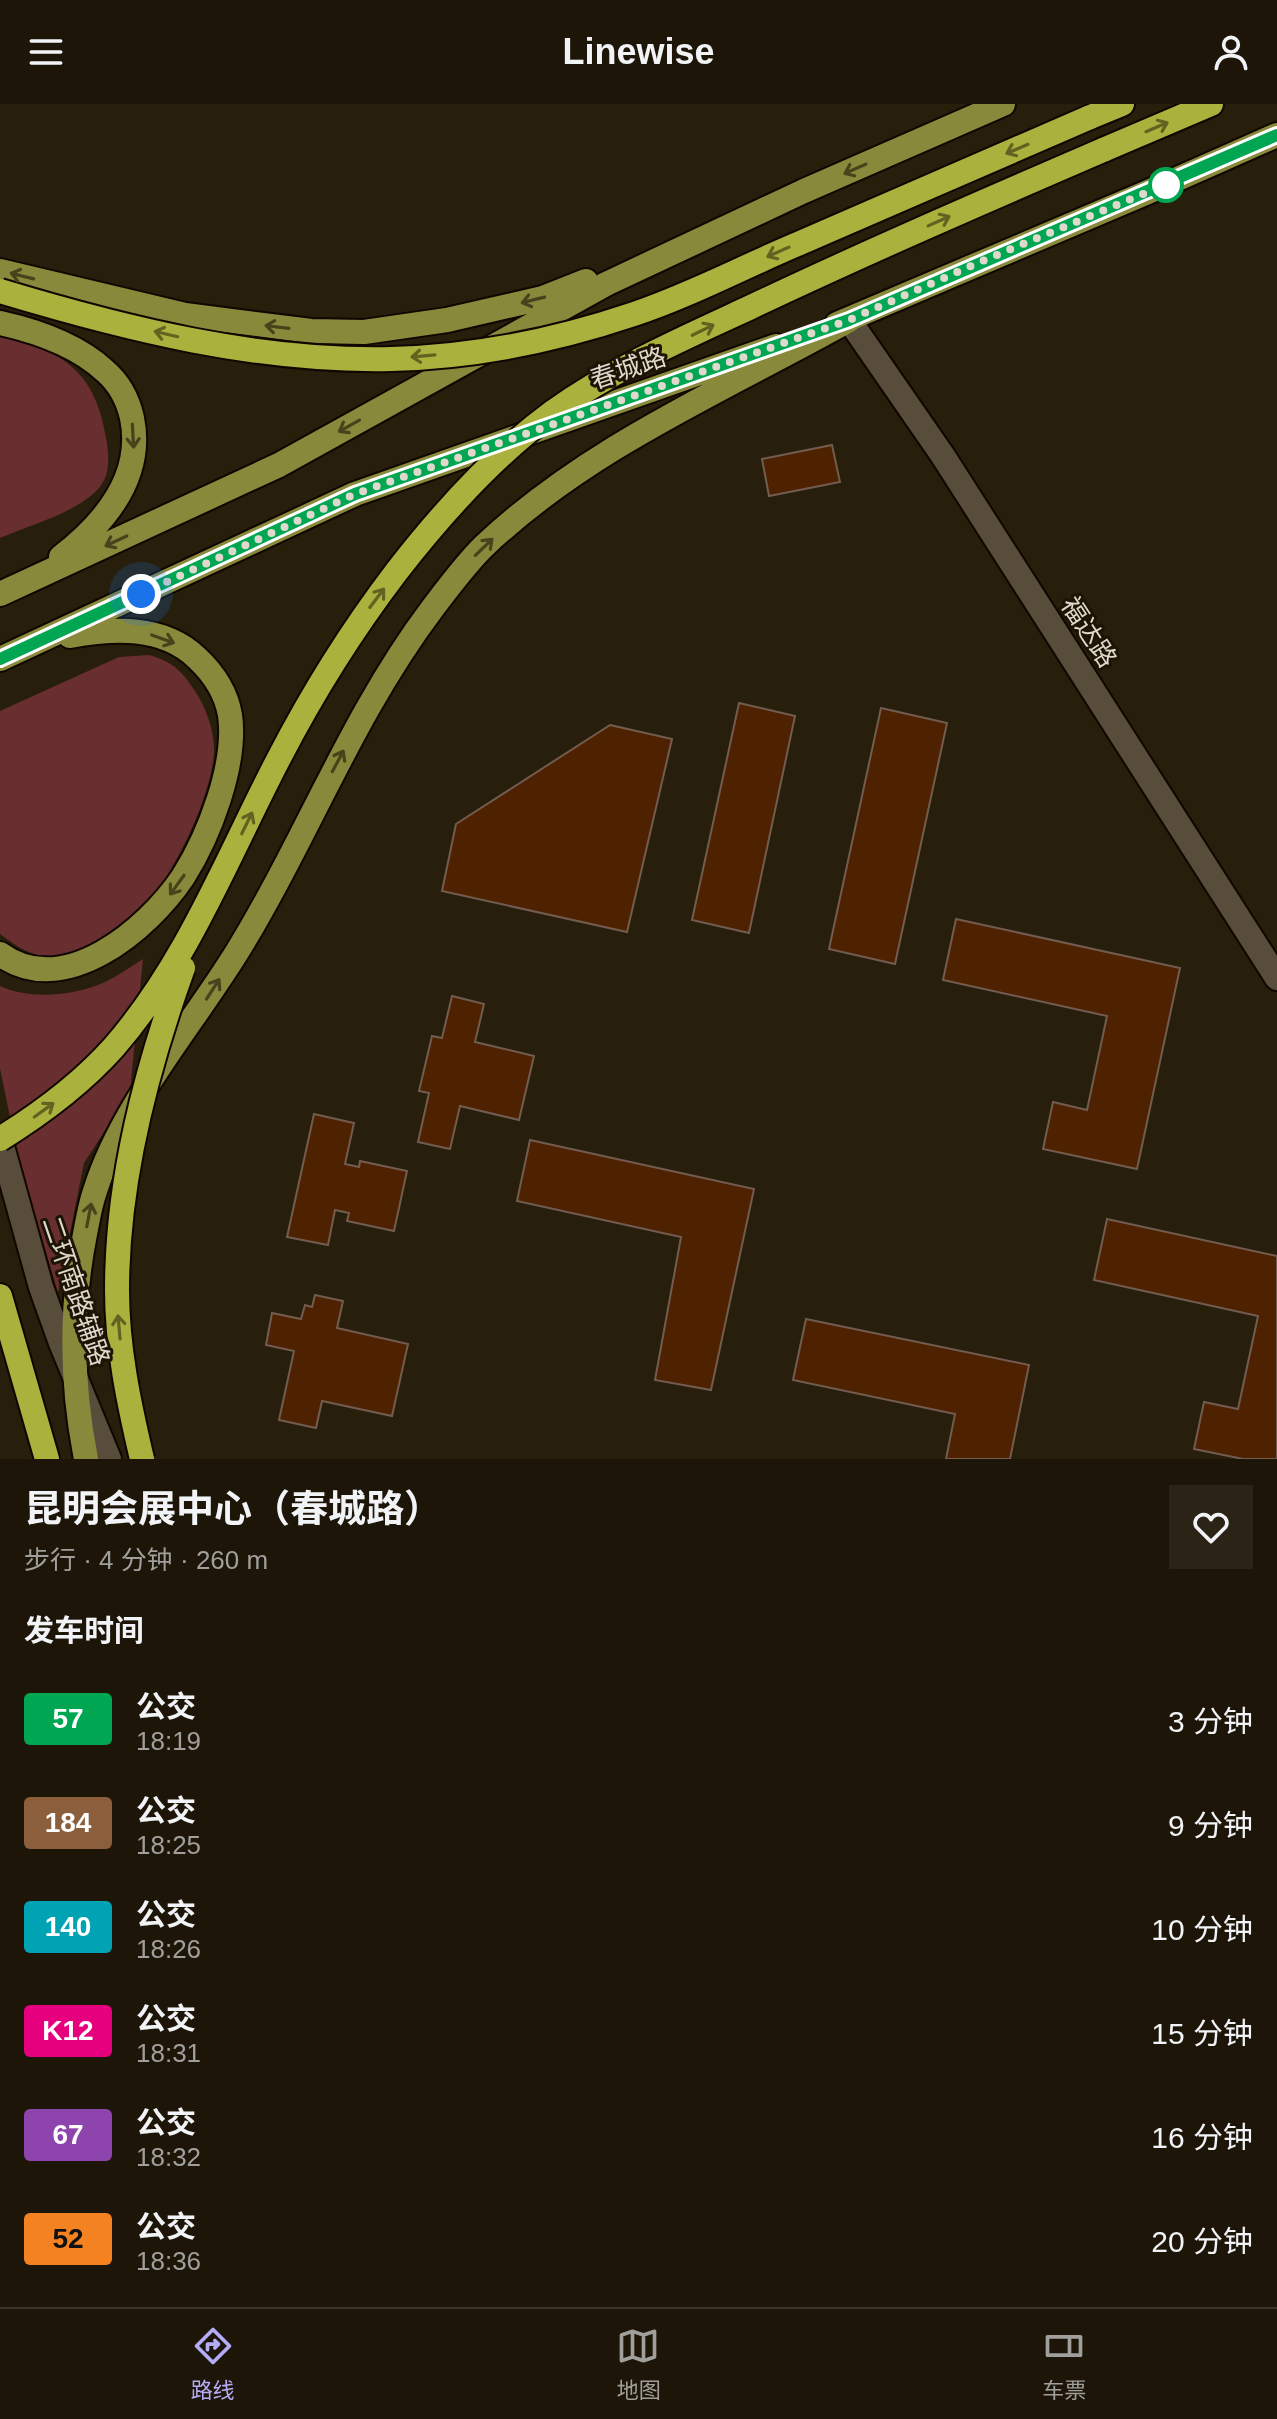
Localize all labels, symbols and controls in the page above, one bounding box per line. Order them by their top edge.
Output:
icon: menu [24,30,68,74]
icon: person [1209,30,1253,74]
text: Linewise [562,31,715,72]
one-way arrow [1144,119,1169,134]
one-way arrow [1005,143,1030,158]
one-way arrow [843,162,867,177]
unlabelled marker [1149,168,1183,202]
one-way arrow [926,213,951,228]
one-way arrow [766,246,791,261]
one-way arrow [10,268,36,283]
one-way arrow [521,293,547,308]
one-way arrow [264,319,291,334]
one-way arrow [690,322,714,337]
one-way arrow [153,326,179,341]
street label: 春城路 [586,341,670,395]
one-way arrow [410,349,437,364]
one-way arrow [338,418,361,434]
one-way arrow [126,422,141,449]
one-way arrow [104,534,128,549]
one-way arrow [474,538,494,557]
your location [121,574,161,614]
one-way arrow [369,588,385,610]
street label: 福达路 [1055,591,1123,673]
one-way arrow [150,633,175,647]
one-way arrow [330,749,346,773]
one-way arrow [240,812,255,836]
one-way arrow [168,874,185,895]
one-way arrow [204,978,221,1000]
one-way arrow [33,1101,55,1118]
one-way arrow [82,1203,97,1228]
street label: 二环南路辅路 [36,1212,116,1370]
one-way arrow [112,1314,127,1341]
button: heart [1169,1485,1253,1569]
text: 昆明会展中心（春城路） [24,1488,442,1530]
text: 步行 · 4 分钟 · 260 m [24,1545,268,1575]
text: 发车时间 [24,1614,144,1647]
text: 公交 [136,1690,196,1723]
text: 57 [52,1703,84,1734]
text: 3 分钟 [1168,1705,1253,1738]
text: 18:19 [136,1726,201,1756]
text: 公交 [136,1794,196,1827]
text: 184 [45,1807,91,1838]
text: 9 分钟 [1168,1809,1253,1842]
text: 18:25 [136,1830,201,1860]
text: 公交 [136,1898,196,1931]
text: 140 [45,1911,91,1942]
text: 10 分钟 [1151,1913,1253,1946]
text: 18:26 [136,1934,201,1964]
text: 公交 [136,2002,196,2035]
text: K12 [42,2015,94,2046]
text: 15 分钟 [1151,2017,1253,2050]
text: 18:31 [136,2038,201,2068]
text: 公交 [136,2106,196,2139]
text: 67 [52,2119,84,2150]
text: 16 分钟 [1151,2121,1253,2154]
text: 18:32 [136,2142,201,2172]
text: 公交 [136,2210,196,2243]
text: 52 [52,2223,84,2254]
text: 20 分钟 [1151,2225,1253,2258]
text: 18:36 [136,2246,201,2276]
tab: 路线 [191,2324,235,2404]
tab: 地图 [616,2324,660,2404]
tab: 车票 [1042,2324,1086,2404]

